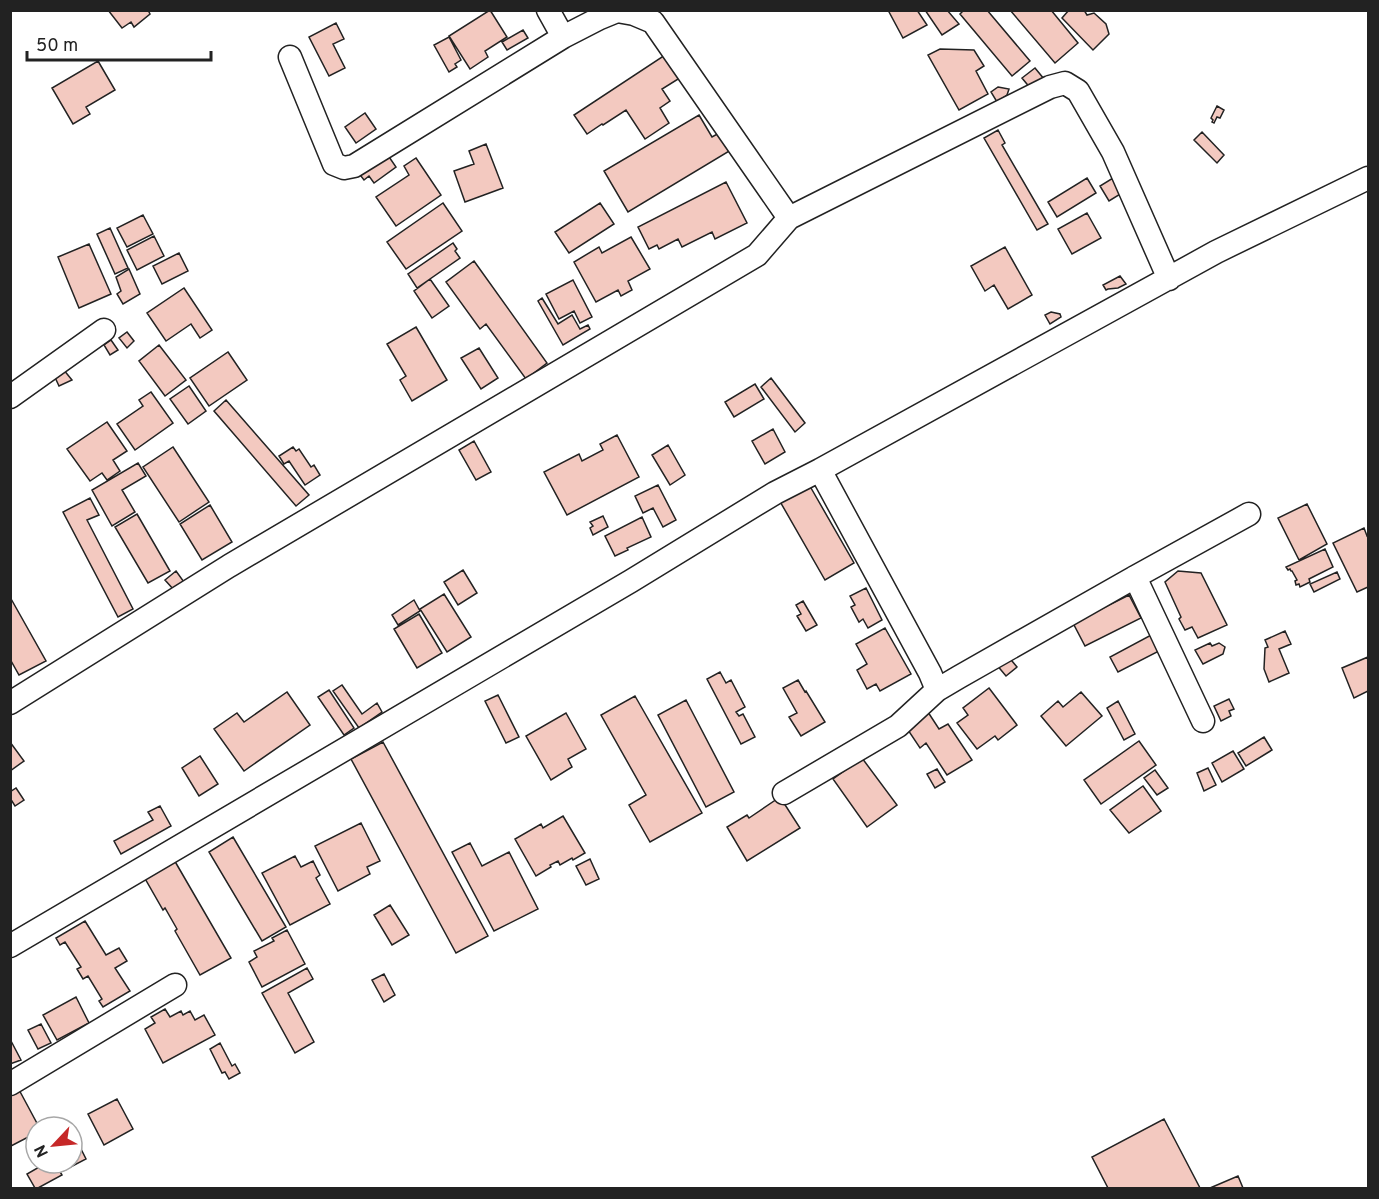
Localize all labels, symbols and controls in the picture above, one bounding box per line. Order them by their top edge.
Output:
scale bar [27,24,212,62]
text: 50 m [36,35,78,58]
north arrow [24,1115,84,1175]
text: N [31,1141,54,1160]

